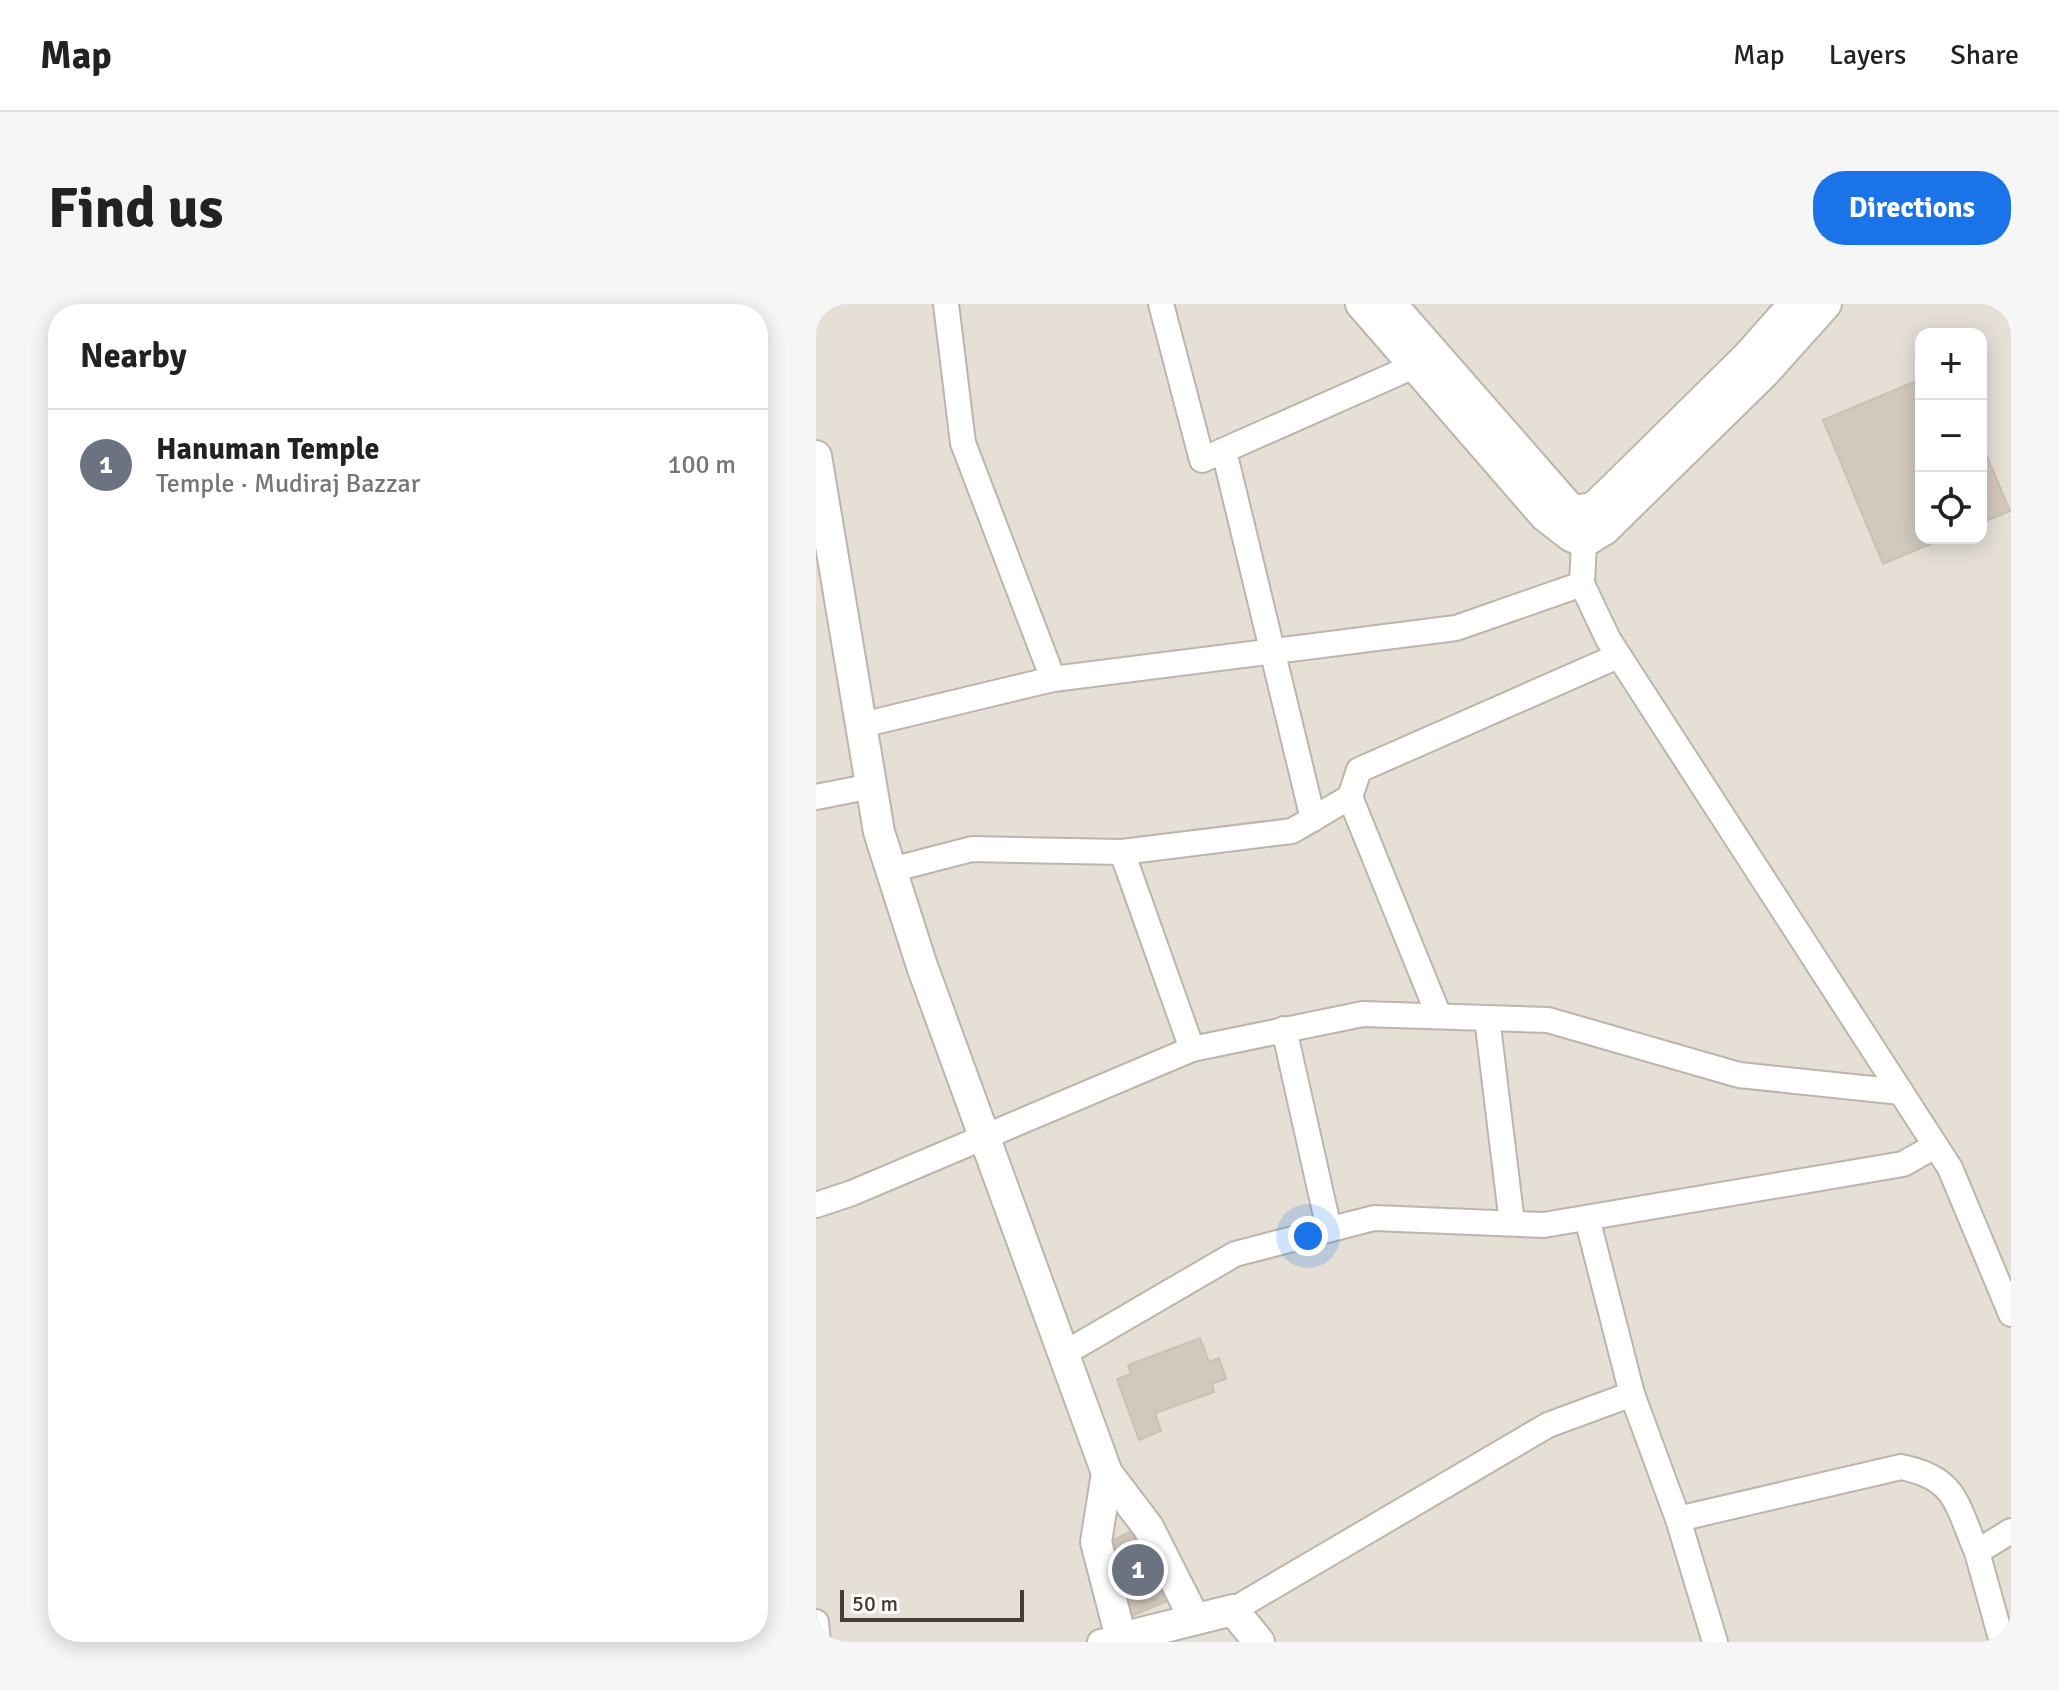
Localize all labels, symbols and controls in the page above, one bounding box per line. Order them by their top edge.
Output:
text: Map [40,32,112,79]
text: Map [1733,38,1785,72]
text: Layers [1829,38,1906,72]
text: Share [1950,38,2019,72]
button: Directions [1813,171,2011,245]
text: Find us [48,174,223,243]
map controls [1915,328,1987,544]
button: + [1915,328,1987,400]
text: Nearby [80,335,187,377]
button: − [1915,400,1987,472]
text: Hanuman Temple [156,431,380,468]
text: 1 [99,449,113,481]
text: 100 m [667,449,736,481]
text: Temple · Mudiraj Bazzar [156,468,420,500]
button: locate [1915,472,1987,544]
your location [1288,1216,1328,1256]
pin: 1 [1112,1540,1164,1600]
scale bar [840,1586,1024,1622]
text: 50 m [852,1590,898,1617]

